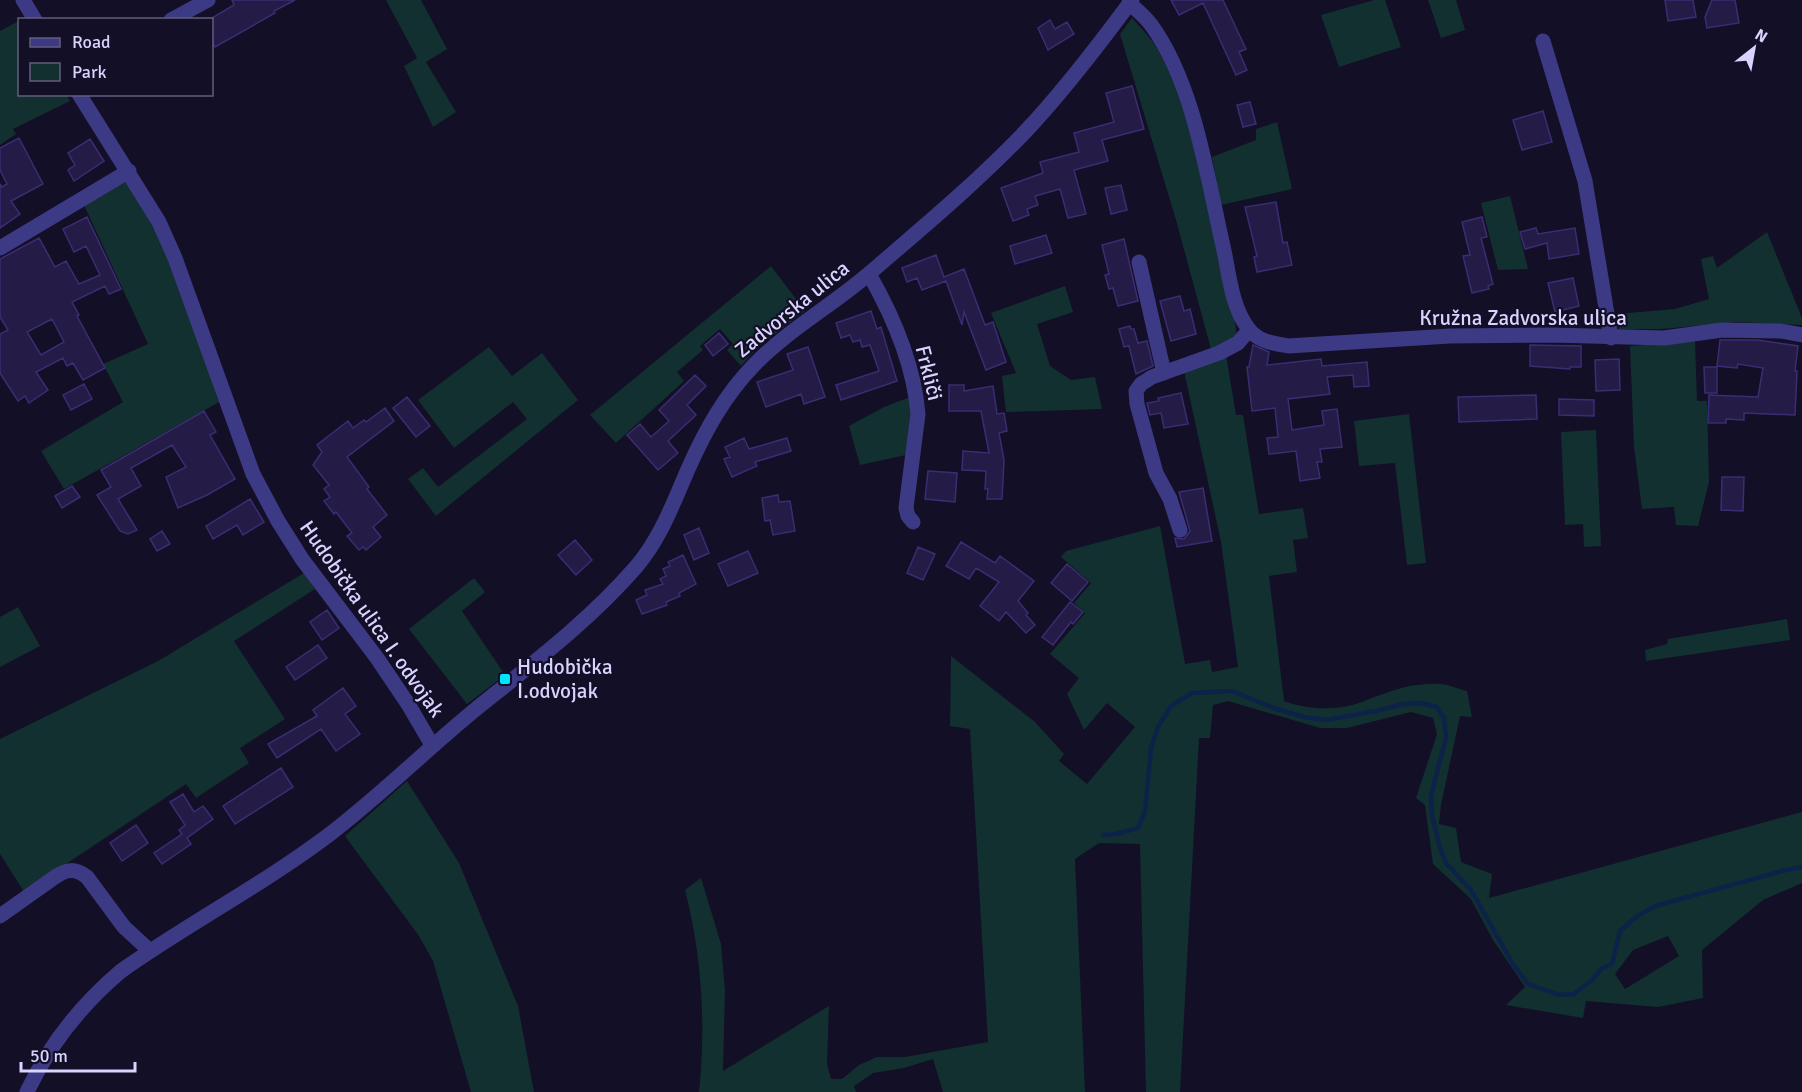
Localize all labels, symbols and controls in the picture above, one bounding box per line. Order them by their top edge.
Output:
legend [18,18,213,96]
north arrow [1724,18,1784,78]
text: N [1751,25,1771,47]
text: Road [72,31,111,53]
text: Park [72,61,107,83]
street label: Zadvorska ulica [729,255,855,363]
street label: Kružna Zadvorska ulica [1419,305,1627,331]
street label: Frkliči [910,343,948,403]
street label: Hudobička ulica I. odvojak [294,516,450,723]
place label: Hudobička I.odvojak [517,654,613,704]
marker: Hudobička I.odvojak [498,672,512,686]
scale bar [21,1035,135,1073]
text: 50 m [30,1045,68,1067]

